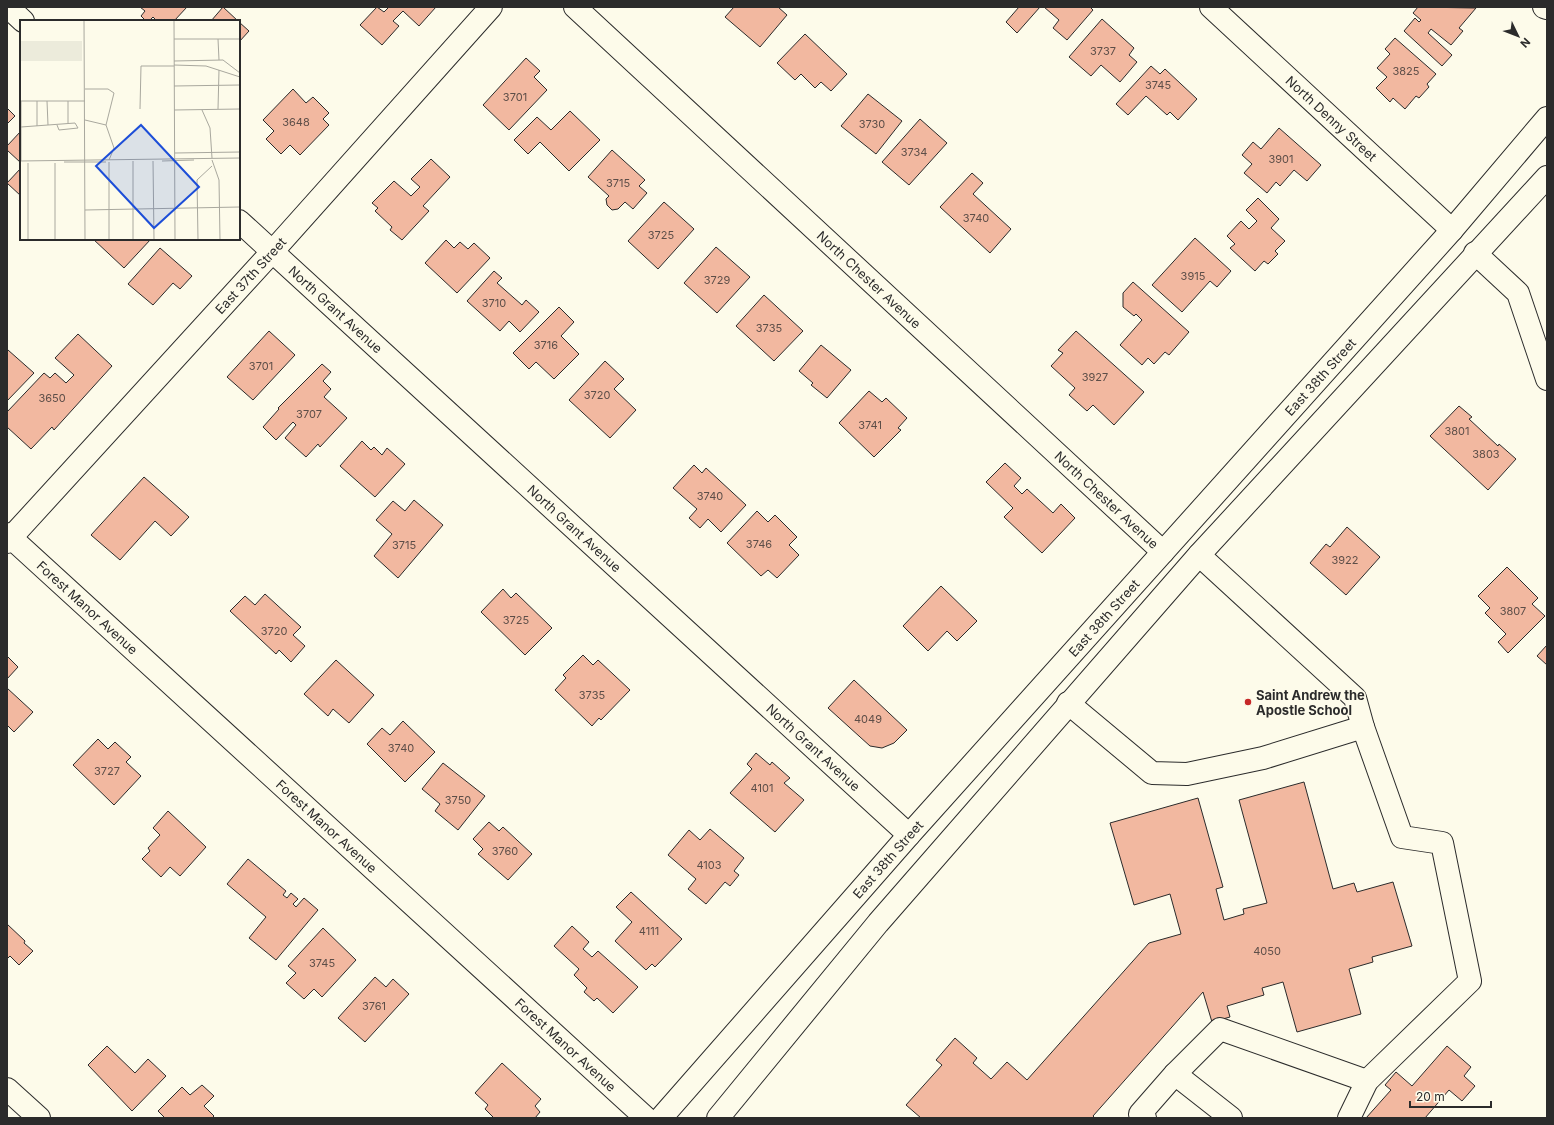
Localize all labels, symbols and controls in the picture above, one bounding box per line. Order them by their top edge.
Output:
north arrow [1498,16,1538,56]
inset map [20,20,240,240]
text: N [1517,35,1533,51]
house number: 3737 [1090,44,1116,58]
house number: 3825 [1393,64,1420,78]
street label: North Denny Street [1283,72,1380,164]
house number: 3745 [1145,78,1171,92]
house number: 3701 [503,90,527,104]
house number: 3648 [282,115,310,129]
house number: 3730 [859,117,885,131]
house number: 3734 [901,145,927,159]
house number: 3901 [1268,152,1294,166]
house number: 3715 [606,176,630,190]
house number: 3740 [963,211,989,225]
house number: 3725 [648,228,675,242]
street label: North Chester Avenue [814,228,924,332]
street label: East 37th Street [212,234,289,317]
street label: North Grant Avenue [285,263,386,356]
house number: 3915 [1181,269,1206,283]
house number: 3729 [704,273,730,287]
house number: 3710 [482,296,506,310]
house number: 3735 [756,321,782,335]
street label: East 38th Street [1281,335,1359,419]
house number: 3716 [534,338,558,352]
house number: 3701 [249,359,273,373]
house number: 3927 [1082,370,1108,384]
house number: 3720 [584,388,610,402]
house number: 3650 [38,391,66,405]
house number: 3707 [296,407,322,421]
house number: 3741 [858,418,882,432]
house number: 3801 [1444,424,1470,438]
house number: 3803 [1472,447,1500,461]
street label: North Chester Avenue [1051,448,1162,552]
street label: North Grant Avenue [524,481,625,575]
house number: 3740 [697,489,723,503]
house number: 3746 [746,537,772,551]
house number: 3715 [392,538,416,552]
house number: 3922 [1331,553,1359,567]
street label: Forest Manor Avenue [34,557,141,658]
street label: East 38th Street [1065,576,1143,660]
house number: 3807 [1500,604,1526,618]
house number: 3725 [503,613,530,627]
house number: 3720 [261,624,287,638]
place label: Saint Andrew the Apostle School [1256,687,1365,718]
house number: 3735 [579,688,605,702]
marker: Saint Andrew the Apostle School [1243,697,1253,707]
street label: North Grant Avenue [763,700,864,794]
house number: 4049 [854,712,882,726]
house number: 3740 [388,741,414,755]
house number: 3727 [94,764,120,778]
street label: Forest Manor Avenue [273,776,380,876]
house number: 4101 [751,781,773,795]
house number: 3750 [445,793,471,807]
street label: East 38th Street [849,817,926,902]
house number: 3760 [492,844,518,858]
house number: 4103 [696,858,722,872]
house number: 4111 [639,924,659,938]
house number: 4050 [1253,944,1281,958]
house number: 3745 [309,956,335,970]
street label: Forest Manor Avenue [512,995,619,1095]
house number: 3761 [362,999,386,1013]
scale bar [1410,1083,1491,1109]
text: 20 m [1416,1089,1445,1104]

